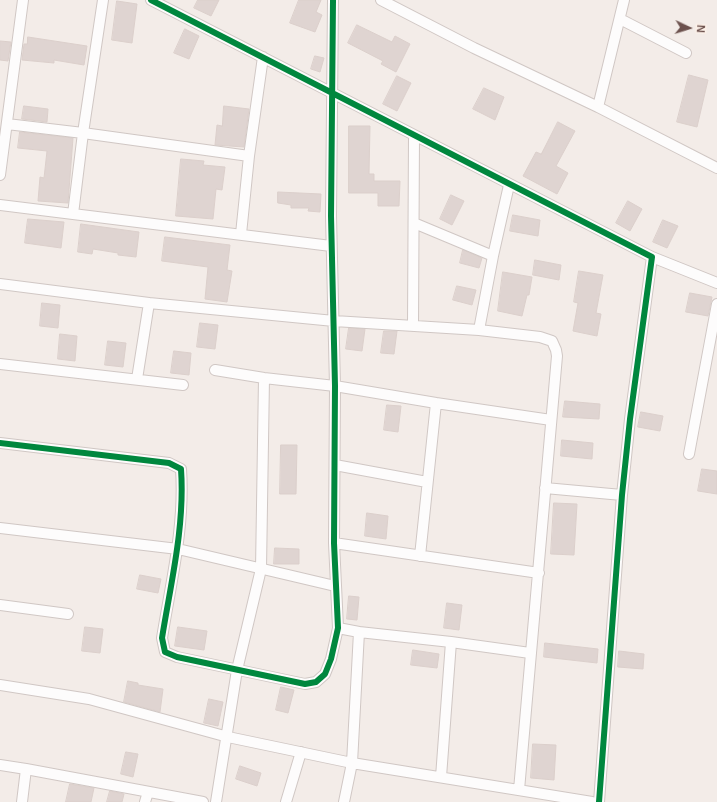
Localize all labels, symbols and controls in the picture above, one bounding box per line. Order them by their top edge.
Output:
north arrow [669,8,709,48]
text: N [695,24,707,33]

